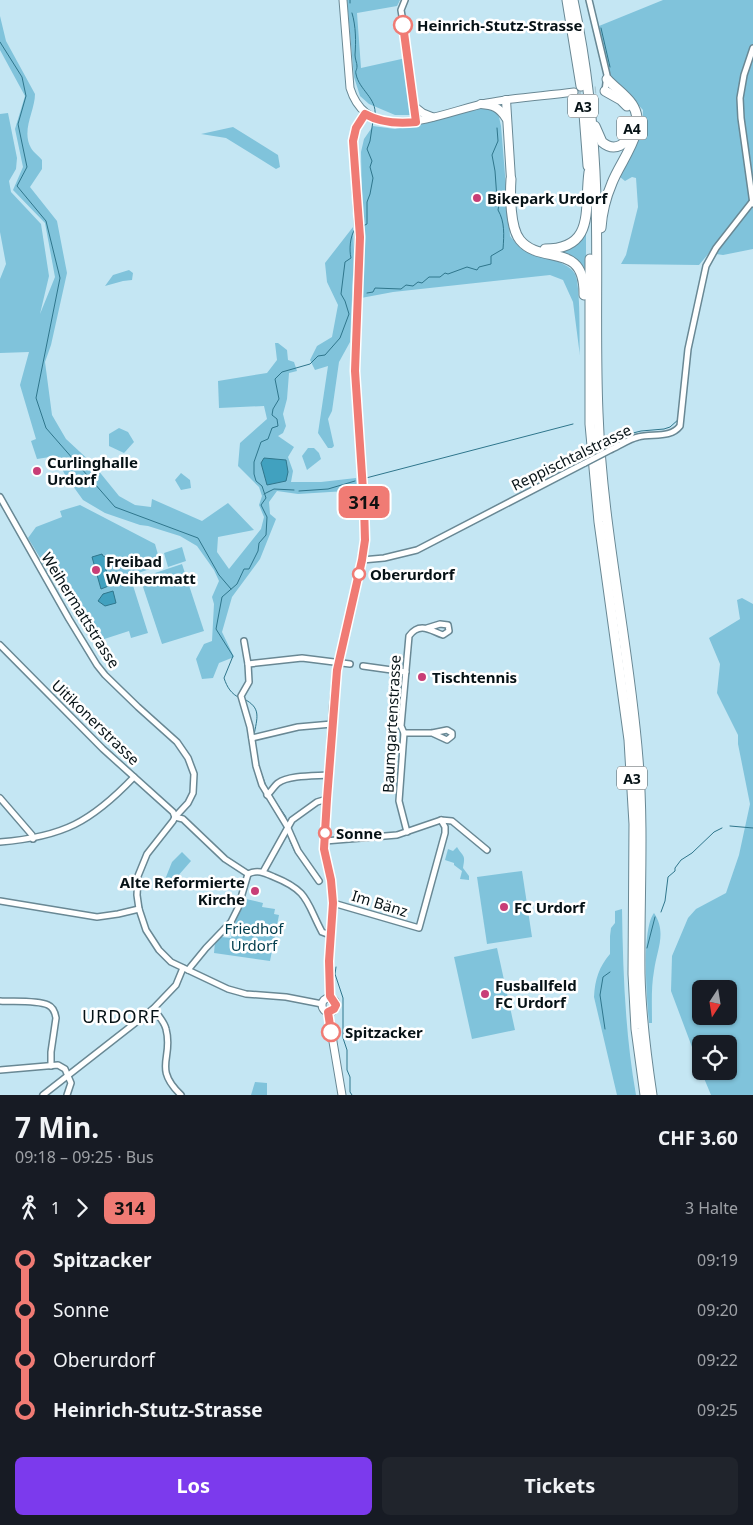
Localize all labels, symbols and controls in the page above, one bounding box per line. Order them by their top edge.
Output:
marker: Heinrich-Stutz-Strasse [393,15,413,35]
place label: Heinrich-Stutz-Strasse [417,15,583,35]
road number: A3 [568,94,598,118]
road number: A4 [617,116,647,140]
place label: Bikepark Urdorf [487,188,608,208]
marker: Bikepark Urdorf [471,192,483,204]
street label: Reppischtalstrasse [508,419,634,495]
place label: Curlinghalle Urdorf [47,452,138,489]
marker: Curlinghalle Urdorf [31,465,43,477]
line badge: 314 [335,486,393,518]
text: 314 [349,490,379,514]
street label: Weihermattstrasse [37,548,125,672]
place label: Freibad Weihermatt [106,551,196,588]
marker: Freibad Weihermatt [90,564,102,576]
place label: Oberurdorf [370,564,456,584]
marker: Oberurdorf [352,567,366,581]
street label: Baumgartenstrasse [377,654,405,794]
place label: Tischtennis [432,667,517,687]
marker: Tischtennis [416,671,428,683]
street label: Uitikonerstrasse [48,675,144,769]
road number: A3 [617,766,647,790]
place label: Sonne [336,823,382,843]
marker: Sonne [318,826,332,840]
place label: Alte Reformierte Kirche [120,872,245,909]
marker: Alte Reformierte Kirche [249,885,261,897]
street label: Im Bänz [350,885,410,921]
place label: FC Urdorf [514,897,586,917]
marker: FC Urdorf [498,901,510,913]
park label: Friedhof Urdorf [224,918,284,955]
place label: Fusballfeld FC Urdorf [495,975,577,1012]
north arrow [692,980,738,1025]
map controls [692,980,737,1080]
marker: Fusballfeld FC Urdorf [479,988,491,1000]
district label: URDORF [82,1004,160,1028]
marker: Spitzacker [321,1022,341,1042]
place label: Spitzacker [345,1022,423,1042]
button: locate [692,1035,737,1080]
text: 7 Min. [15,1108,99,1146]
text: CHF 3.60 [658,1125,738,1151]
text: 09:18 – 09:25 · Bus [15,1146,154,1168]
icon: walk [15,1194,43,1222]
icon: forward [68,1194,96,1222]
text: 314 [114,1196,145,1220]
text: 1 [51,1197,60,1219]
text: 3 Halte [685,1197,738,1219]
text: Spitzacker [53,1247,152,1273]
text: 09:19 [697,1249,738,1271]
text: Sonne [53,1297,109,1323]
text: 09:20 [697,1299,738,1321]
text: Oberurdorf [53,1347,155,1373]
text: 09:22 [697,1349,738,1371]
text: Heinrich-Stutz-Strasse [53,1397,263,1423]
text: 09:25 [697,1399,738,1421]
button: Los [15,1457,372,1515]
button: Tickets [382,1457,738,1515]

